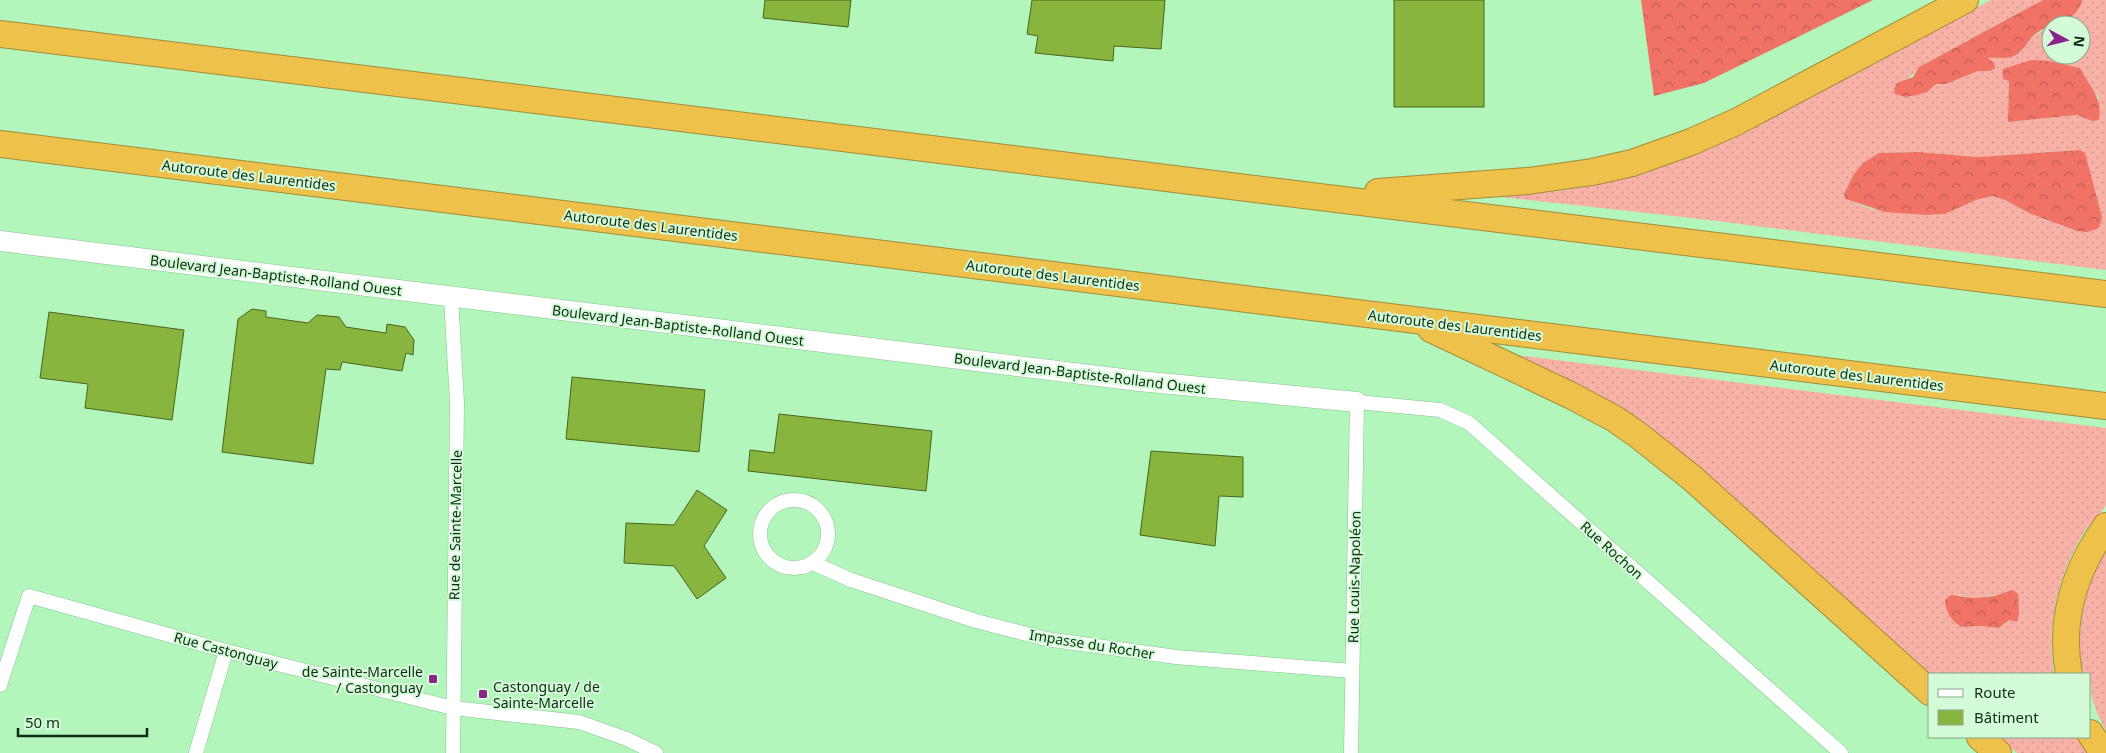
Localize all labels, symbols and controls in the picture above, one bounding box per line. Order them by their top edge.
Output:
north arrow [2041,15,2091,65]
text: N [2069,35,2090,48]
street label: Autoroute des Laurentides [161,155,337,195]
street label: Autoroute des Laurentides [563,205,739,245]
street label: Boulevard Jean-Baptiste-Rolland Ouest [149,250,403,300]
street label: Autoroute des Laurentides [965,255,1141,295]
street label: Boulevard Jean-Baptiste-Rolland Ouest [551,300,805,350]
street label: Autoroute des Laurentides [1367,305,1543,345]
street label: Boulevard Jean-Baptiste-Rolland Ouest [953,348,1207,398]
street label: Autoroute des Laurentides [1769,355,1945,395]
street label: Rue de Sainte-Marcelle [444,450,466,600]
street label: Rue Louis-Napoléon [1343,511,1365,643]
street label: Rue Rochon [1576,517,1648,583]
street label: Impasse du Rocher [1028,625,1156,663]
street label: Rue Castonguay [172,627,281,673]
place label: de Sainte-Marcelle / Castonguay [302,662,424,697]
marker: de Sainte-Marcelle / Castonguay [427,673,439,685]
legend [1928,673,2091,738]
place label: Castonguay / de Sainte-Marcelle [493,677,600,712]
text: Route [1974,682,2016,702]
marker: Castonguay / de Sainte-Marcelle [477,688,489,700]
scale bar [18,706,146,738]
text: Bâtiment [1974,707,2039,727]
text: 50 m [25,712,60,732]

